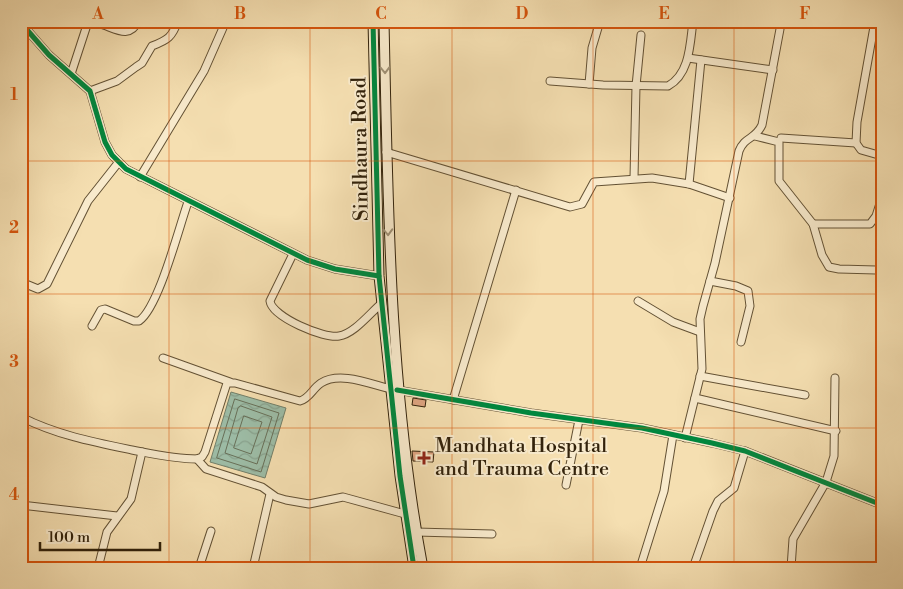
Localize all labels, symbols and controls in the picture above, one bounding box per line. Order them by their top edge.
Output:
text: A [91,4,104,24]
text: B [234,4,246,24]
text: C [375,4,387,24]
text: D [516,4,529,24]
text: E [658,4,670,24]
text: F [799,4,811,24]
one-way arrow [380,66,390,74]
street label: Sindhaura Road [347,76,375,221]
text: 1 [10,85,18,105]
text: 2 [9,218,19,238]
one-way arrow [383,229,394,237]
text: 3 [9,352,19,372]
place label: Mandhata Hospital and Trauma Centre [435,434,609,482]
marker: Mandhata Hospital and Trauma Centre [417,451,431,465]
text: 4 [9,485,20,505]
scale bar [40,519,160,551]
text: 100 m [48,528,90,547]

